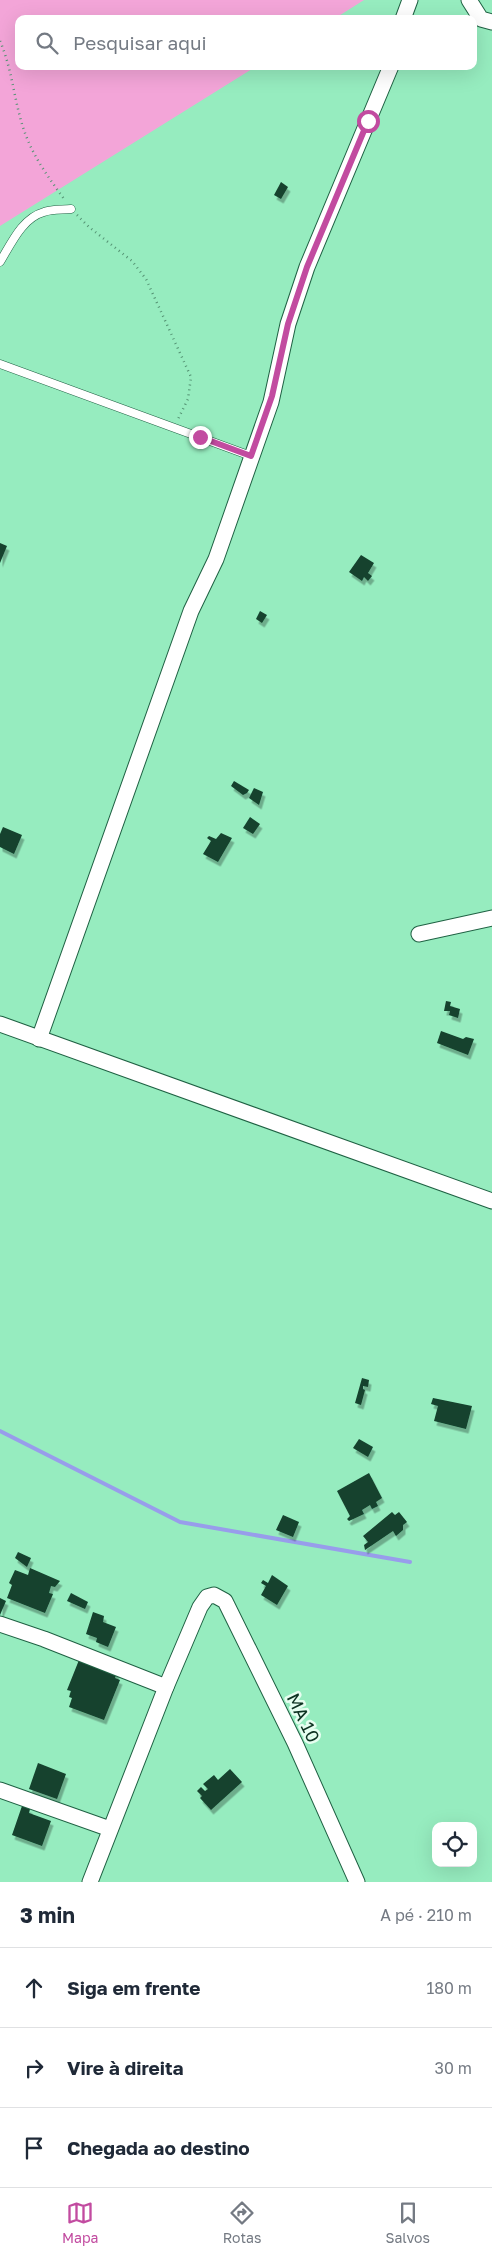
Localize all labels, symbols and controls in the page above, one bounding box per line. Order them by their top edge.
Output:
search box [15,15,477,70]
icon: search [33,29,61,57]
text: Pesquisar aqui [73,31,207,54]
route start [357,110,380,133]
route end [189,426,212,449]
street label: MA 10 [283,1689,325,1746]
map controls [432,1822,477,1867]
button: locate [432,1822,477,1867]
text: 3 min [20,1902,75,1928]
text: A pé · 210 m [380,1905,472,1925]
icon: ahead [20,1974,48,2002]
text: Siga em frente [67,1976,201,1999]
text: 180 m [426,1978,472,1998]
icon: right [20,2054,48,2082]
text: Vire à direita [67,2056,184,2079]
text: 30 m [435,2058,472,2078]
icon: arrive [20,2134,48,2162]
text: Chegada ao destino [67,2136,250,2159]
tab: Mapa [62,2199,99,2246]
tab: Rotas [223,2199,261,2246]
tab: Salvos [385,2199,430,2246]

